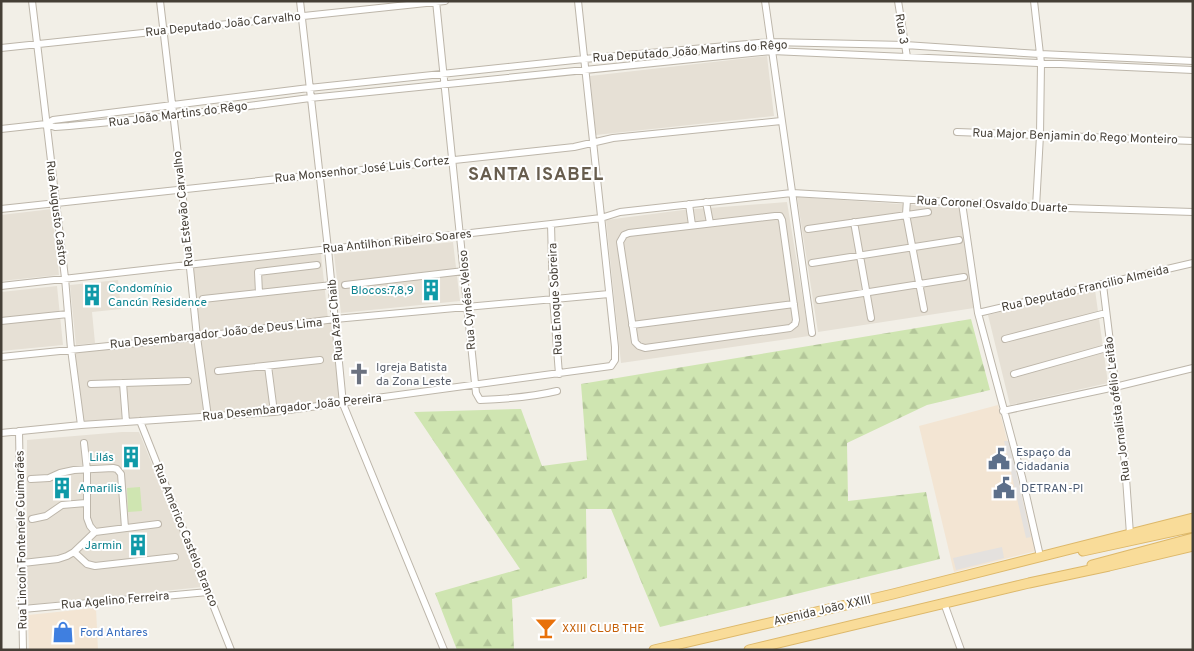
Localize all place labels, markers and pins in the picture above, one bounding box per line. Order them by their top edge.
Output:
building icon: Blocos:7,8,9 [418,277,444,303]
place label: Condomínio Cancún Residence [108,281,207,311]
building icon: Condomínio Cancún Residence [79,282,105,308]
place label: Blocos:7,8,9 [351,283,414,299]
place label: Igreja Batista da Zona Leste [376,360,451,390]
church icon: Igreja Batista da Zona Leste [346,361,372,387]
building icon: Lilás [118,444,144,470]
place label: Espaço da Cidadania [1016,445,1071,475]
public building icon: Espaço da Cidadania [986,446,1012,472]
place label: Lilás [89,450,114,466]
building icon: Amarilis [49,475,75,501]
public building icon: DETRAN-PI [991,475,1017,501]
place label: Amarilis [78,481,122,497]
place label: DETRAN-PI [1021,481,1084,497]
building icon: Jarmin [125,532,151,558]
place label: Jarmin [84,538,122,554]
bar icon: XXIII CLUB THE [533,615,559,641]
shop icon: Ford Antares [50,619,76,645]
place label: XXIII CLUB THE [562,621,644,637]
place label: Ford Antares [80,625,148,641]

